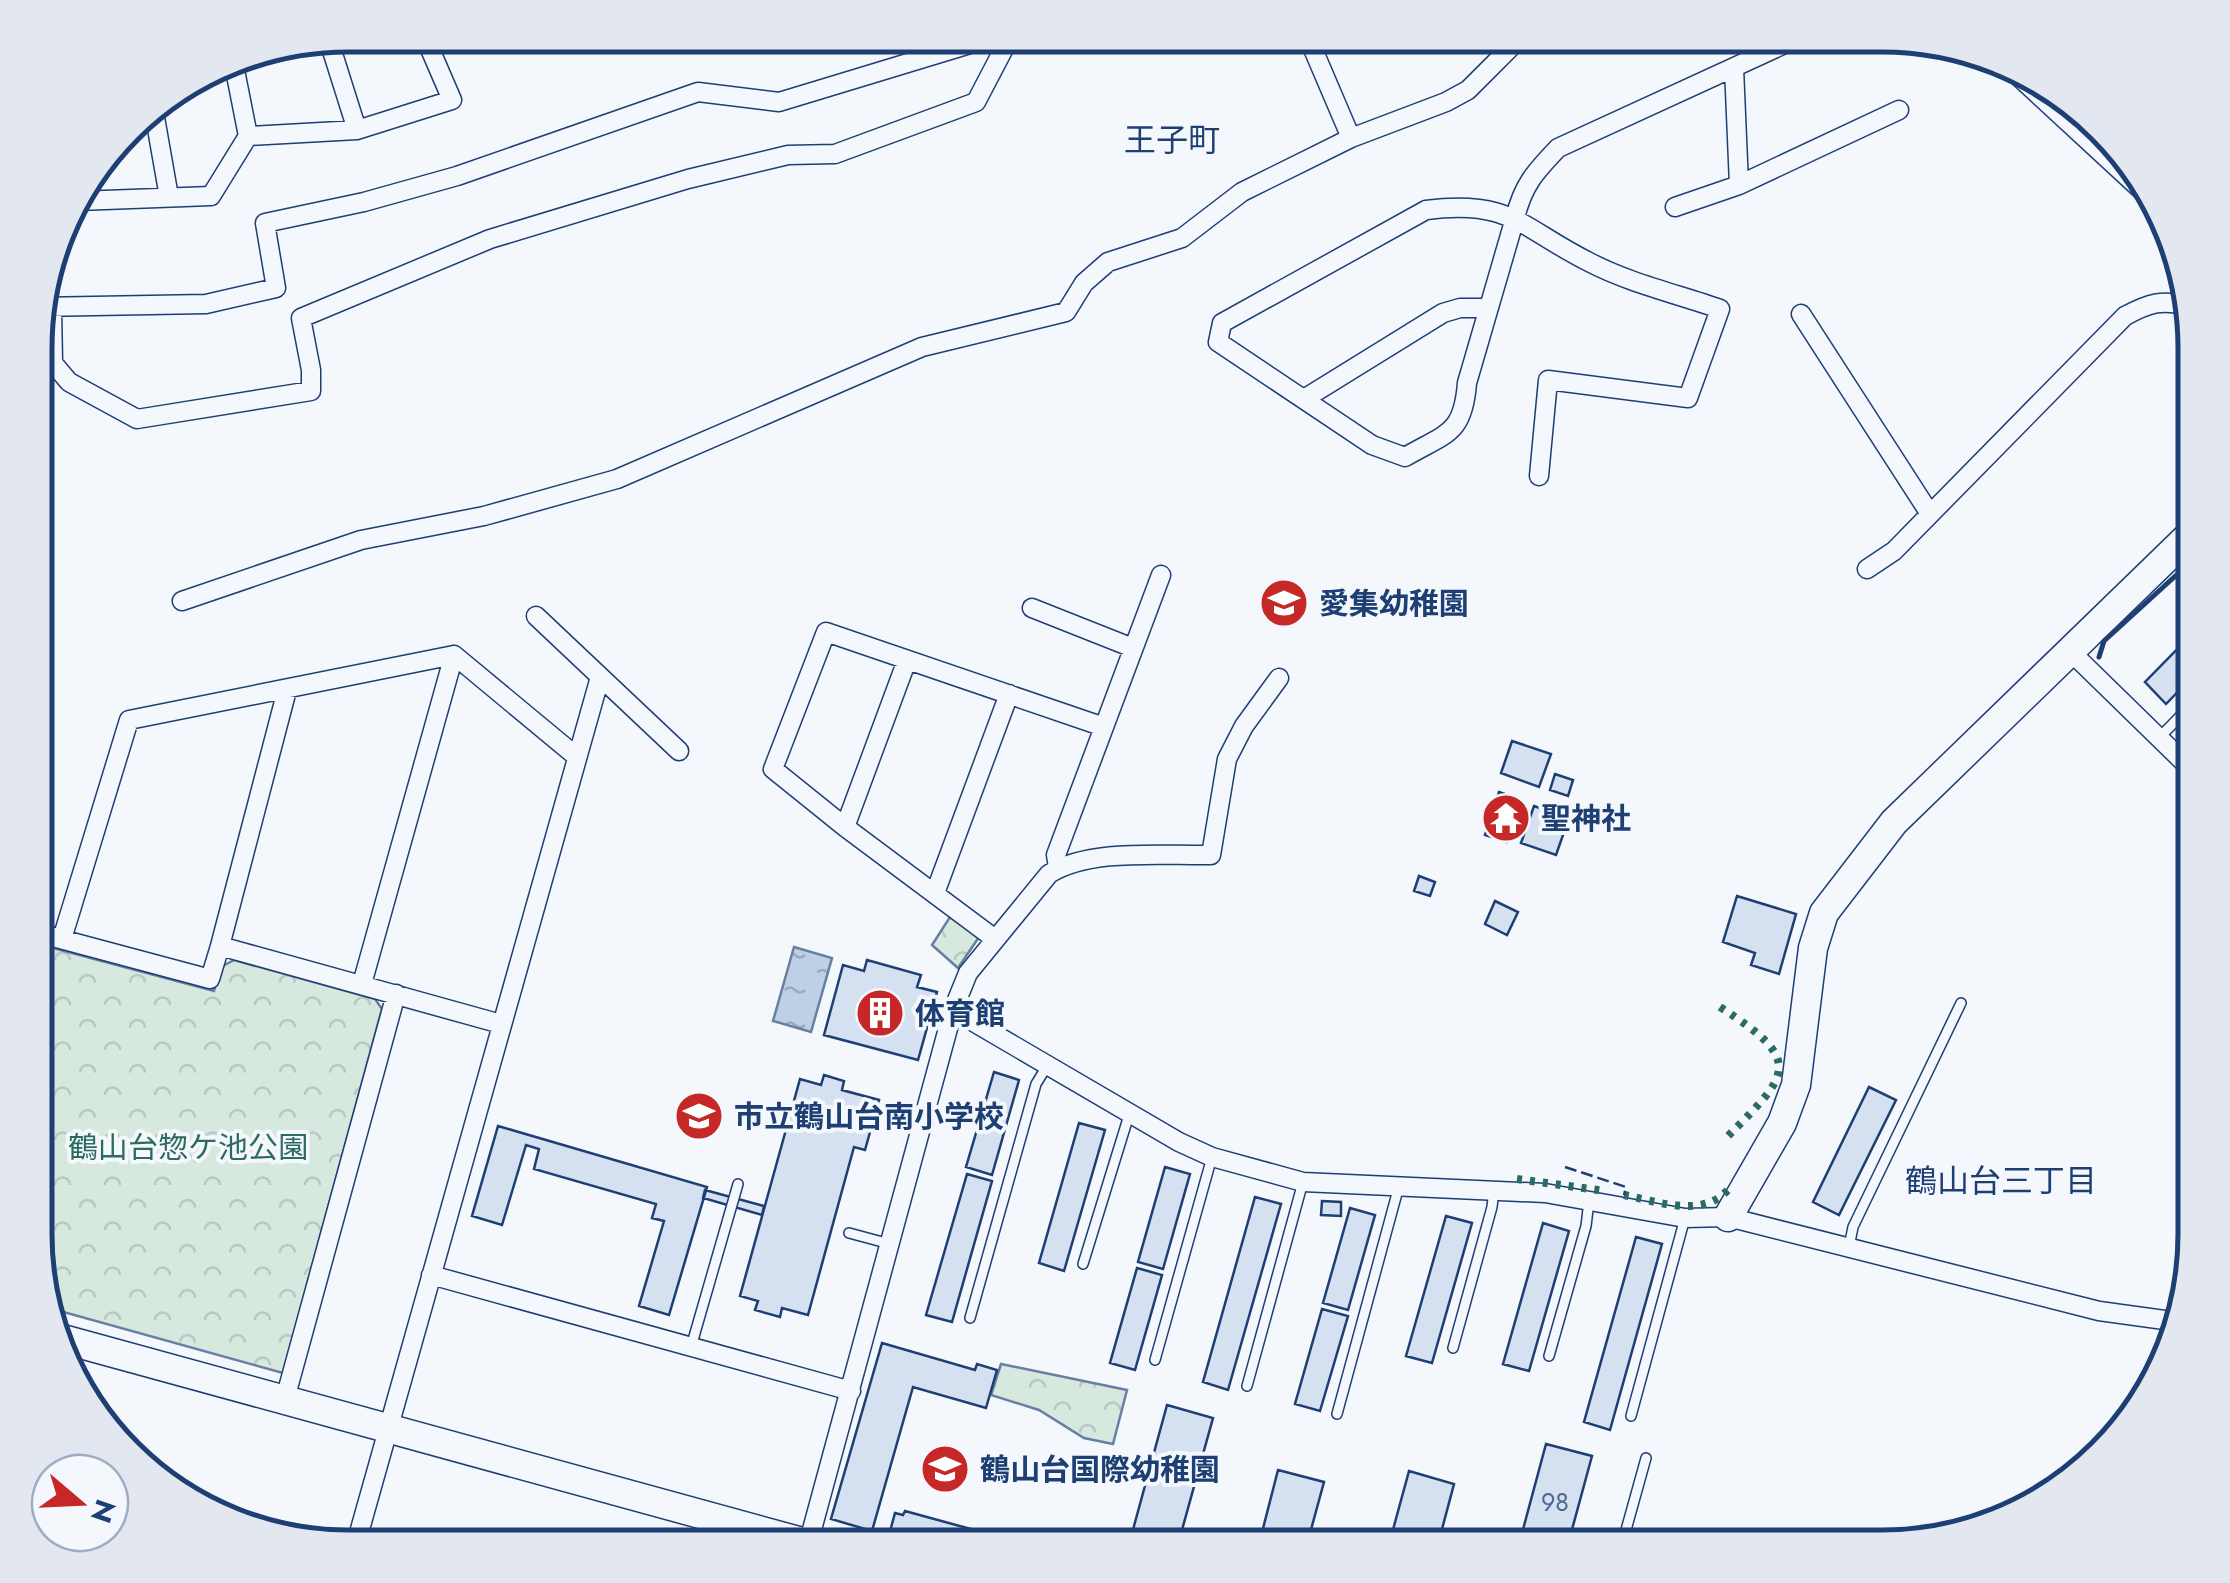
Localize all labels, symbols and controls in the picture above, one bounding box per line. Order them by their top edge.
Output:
district label: 王子町 [1124,117,1220,163]
school or university icon: 愛集幼稚園 [1258,577,1310,629]
place label: 愛集幼稚園 [1319,582,1469,625]
temple icon: 聖神社 [1480,792,1532,844]
place label: 聖神社 [1541,797,1631,840]
building icon: 体育館 [854,987,906,1039]
place label: 体育館 [915,992,1005,1035]
school or university icon: 市立鶴山台南小学校 [673,1090,725,1142]
place label: 市立鶴山台南小学校 [734,1095,1004,1138]
park label: 鶴山台惣ケ池公園 [68,1126,308,1169]
district label: 鶴山台三丁目 [1905,1158,2097,1204]
school or university icon: 鶴山台国際幼稚園 [919,1443,971,1495]
place label: 鶴山台国際幼稚園 [980,1448,1220,1491]
north arrow [30,1453,130,1553]
house number: 98 [1541,1484,1569,1520]
text: N [80,1494,126,1528]

